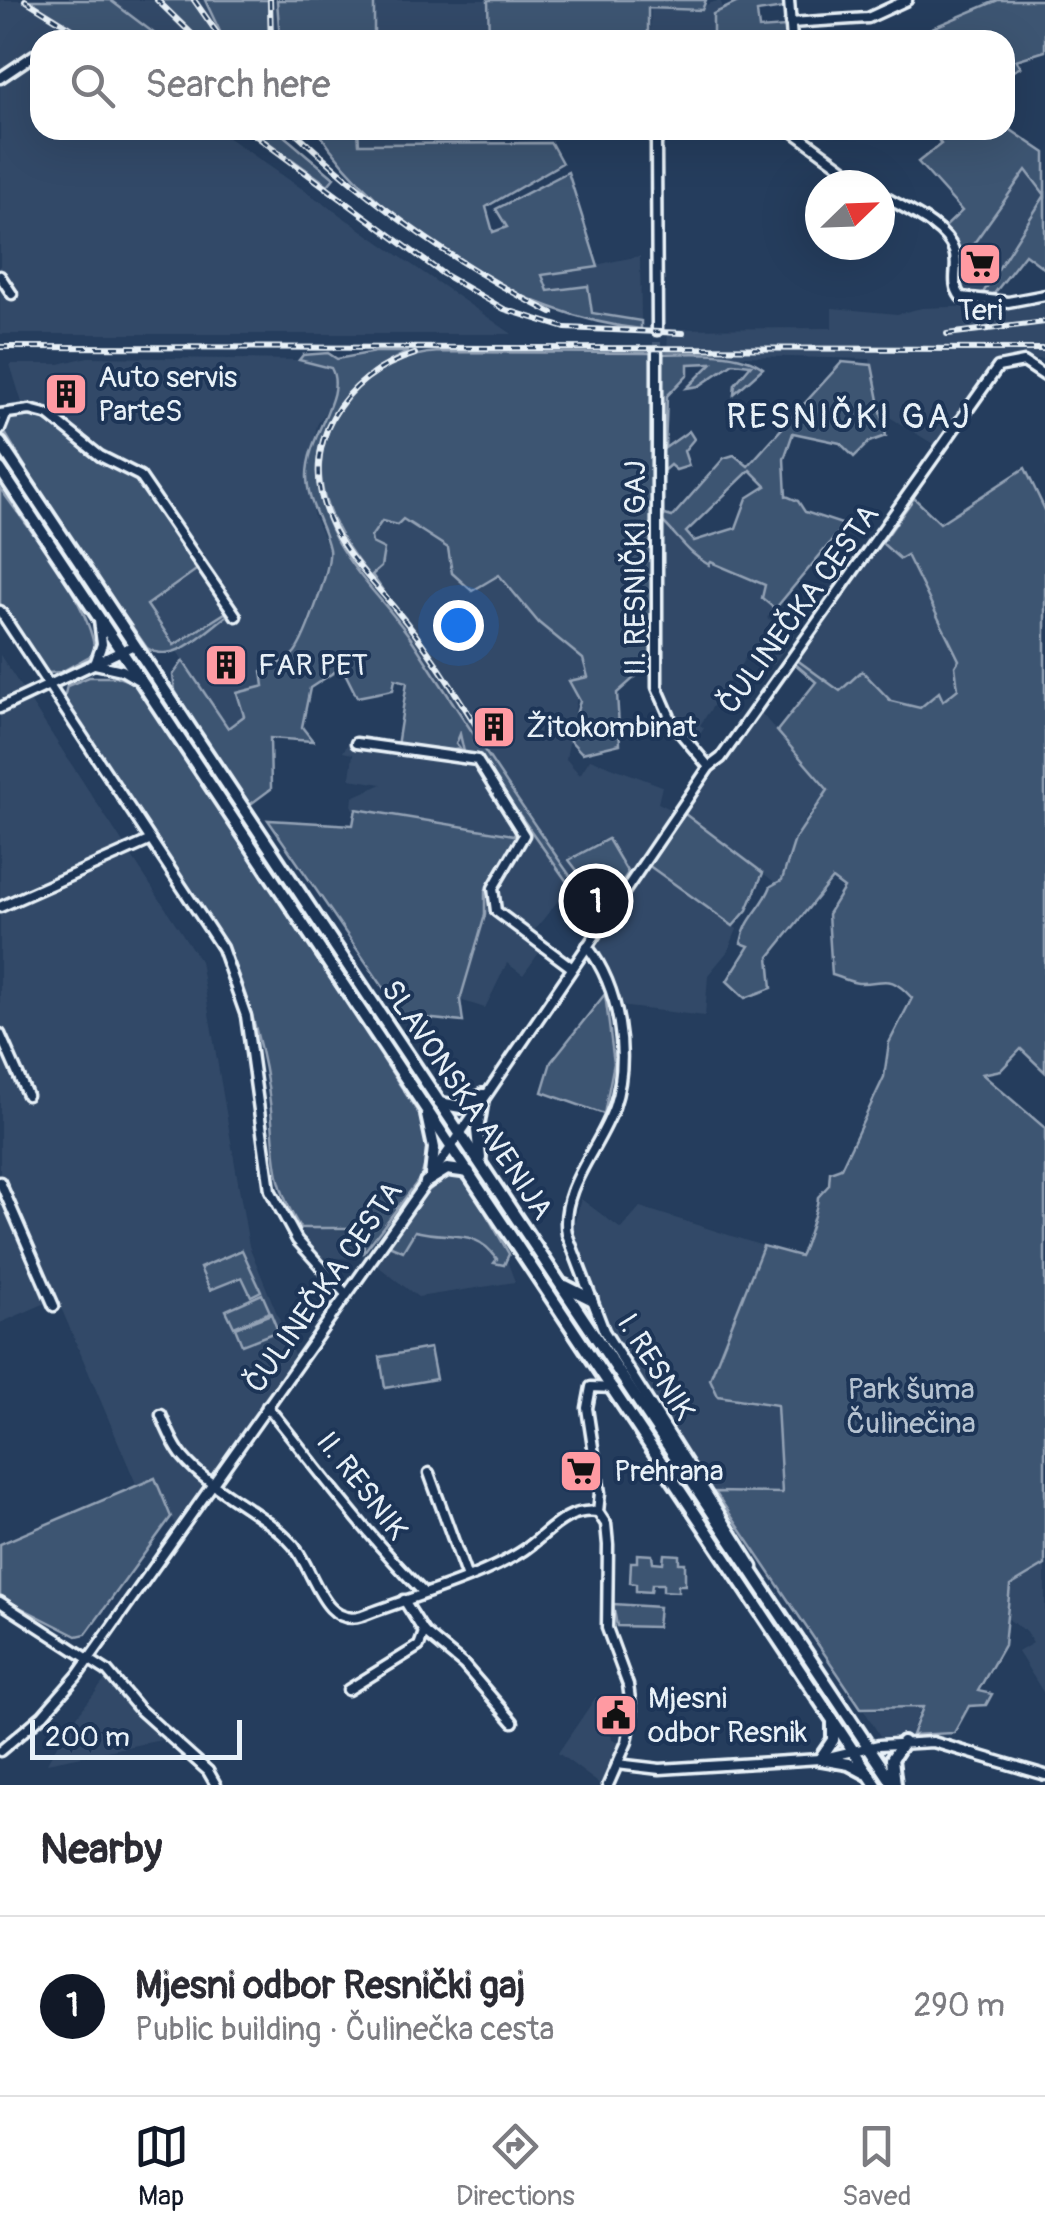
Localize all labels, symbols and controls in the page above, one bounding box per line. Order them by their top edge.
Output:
search box [30,30,1015,140]
icon: search [65,58,120,113]
text: Search here [145,61,331,109]
north arrow [805,170,895,260]
supermarket icon: Teri [957,241,1003,287]
place label: Teri [957,292,1003,329]
place label: Auto servis ParteS [98,359,237,430]
building icon: Auto servis ParteS [43,371,89,417]
district label: RESNIČKI GAJ [726,395,972,439]
street label: II. RESNIČKI GAJ [617,461,654,675]
street label: ČULINEČKA CESTA [711,497,887,721]
your location [433,600,484,651]
building icon: FAR PET [203,642,249,688]
place label: FAR PET [258,647,368,684]
building icon: Žitokombinat [471,704,517,750]
place label: Žitokombinat [526,709,698,746]
pin: 1 [564,864,628,938]
street label: SLAVONSKA AVENIJA [373,973,561,1227]
street label: ČULINEČKA CESTA [237,1174,411,1400]
street label: I. RESNIK [609,1307,703,1427]
park label: Park šuma Čulinečina [846,1371,976,1442]
street label: II. RESNIK [308,1424,416,1548]
supermarket icon: Prehrana [558,1448,604,1494]
place label: Prehrana [614,1453,724,1490]
place label: Mjesni odbor Resnik [648,1680,808,1751]
public building icon: Mjesni odbor Resnik [593,1692,639,1738]
scale bar [30,1715,242,1760]
text: 200 m [45,1720,130,1755]
text: Nearby [40,1824,162,1876]
text: Mjesni odbor Resnički gaj [135,1962,525,2010]
text: 1 [66,1986,79,2026]
text: 290 m [913,1986,1005,2026]
text: Public building · Čulinečka cesta [135,2010,554,2050]
tab: Map [134,2119,189,2214]
tab: Directions [456,2119,575,2214]
tab: Saved [842,2119,911,2214]

